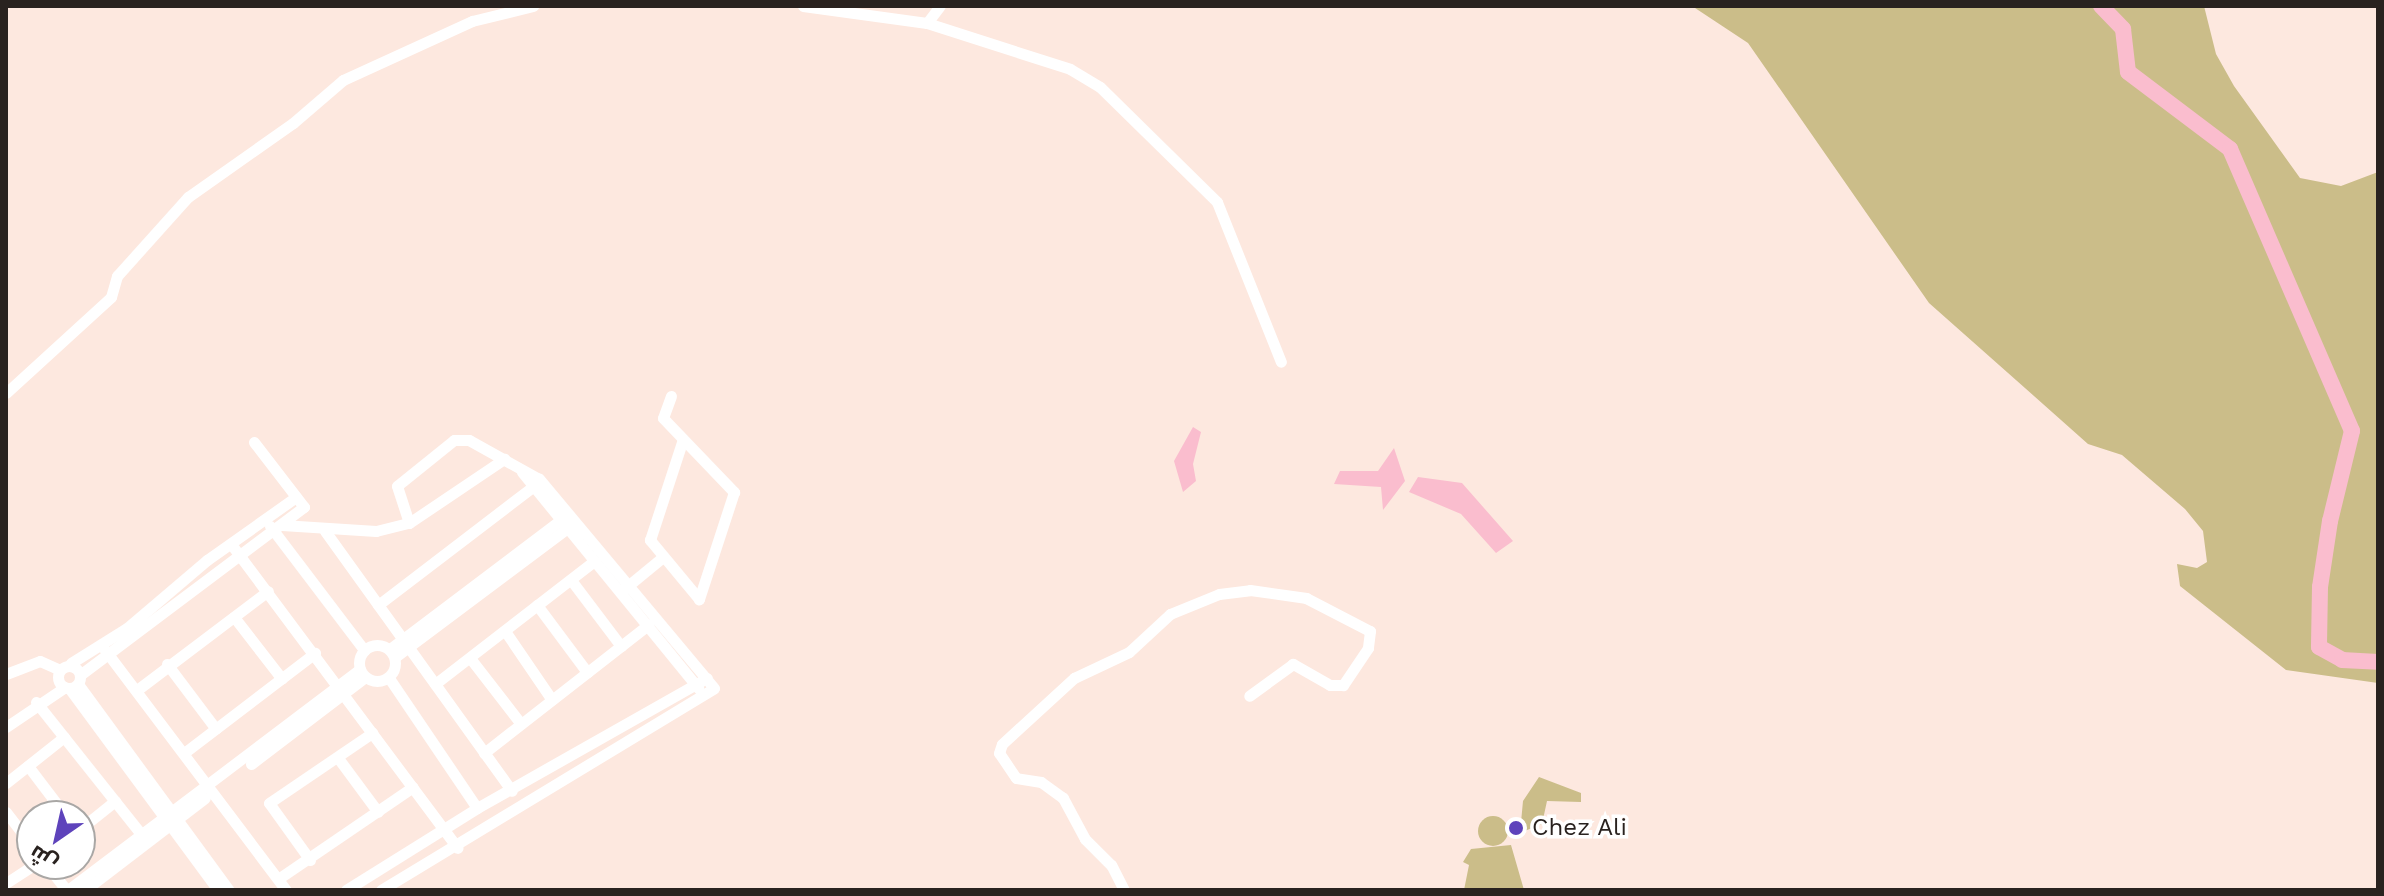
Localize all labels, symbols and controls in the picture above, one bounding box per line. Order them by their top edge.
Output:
north arrow [16,800,96,880]
place label: Chez Ali [1532,814,1628,842]
marker: Chez Ali [1507,819,1525,837]
text: ش [25,840,62,877]

